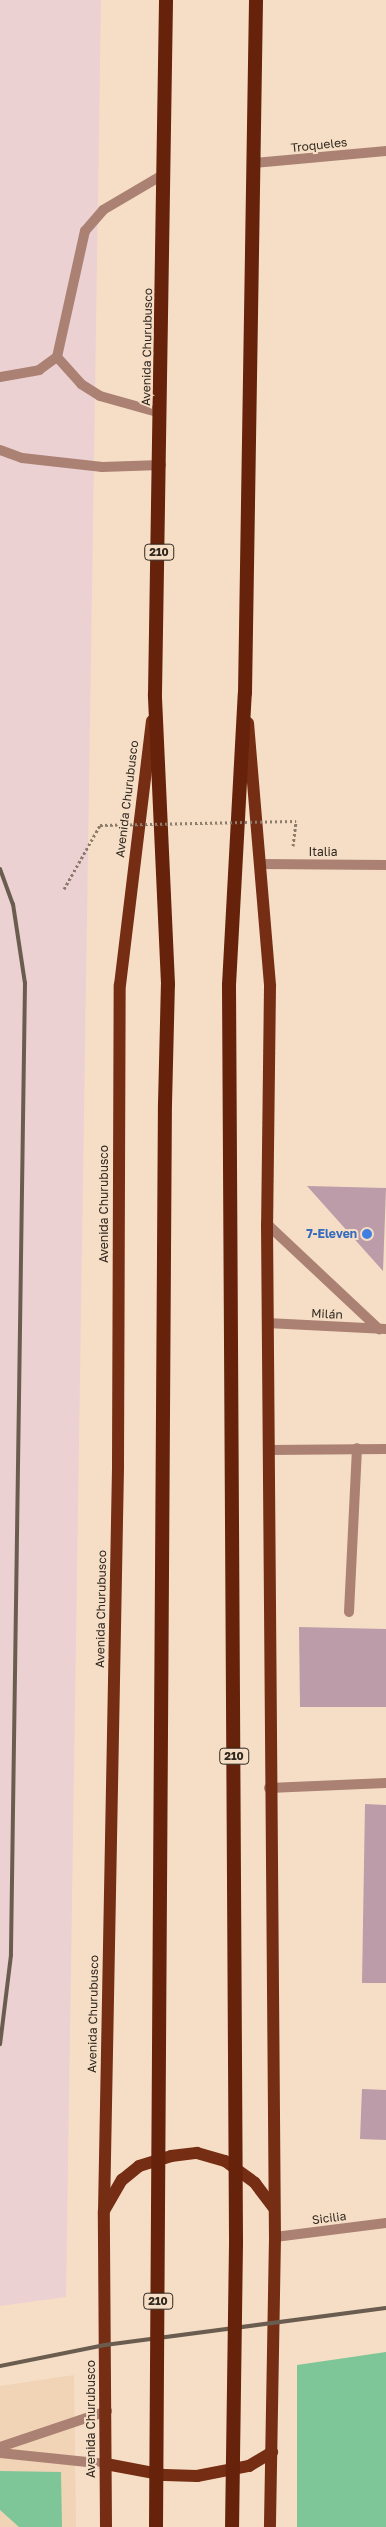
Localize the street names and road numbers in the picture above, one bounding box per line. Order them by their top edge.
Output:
street label: Troqueles [290,135,348,155]
street label: Avenida Churubusco [139,288,155,406]
road number: 210 [144,544,174,560]
street label: Avenida Churubusco [113,740,141,858]
street label: Italia [308,845,338,859]
street label: Avenida Churubusco [97,1145,111,1263]
street label: Milán [311,1306,343,1322]
street label: Avenida Churubusco [93,1550,109,1668]
road number: 210 [219,1748,249,1764]
street label: Avenida Churubusco [85,1955,101,2073]
street label: Sicilia [311,2209,347,2227]
road number: 210 [143,2292,173,2310]
street label: Avenida Churubusco [84,2360,98,2478]

